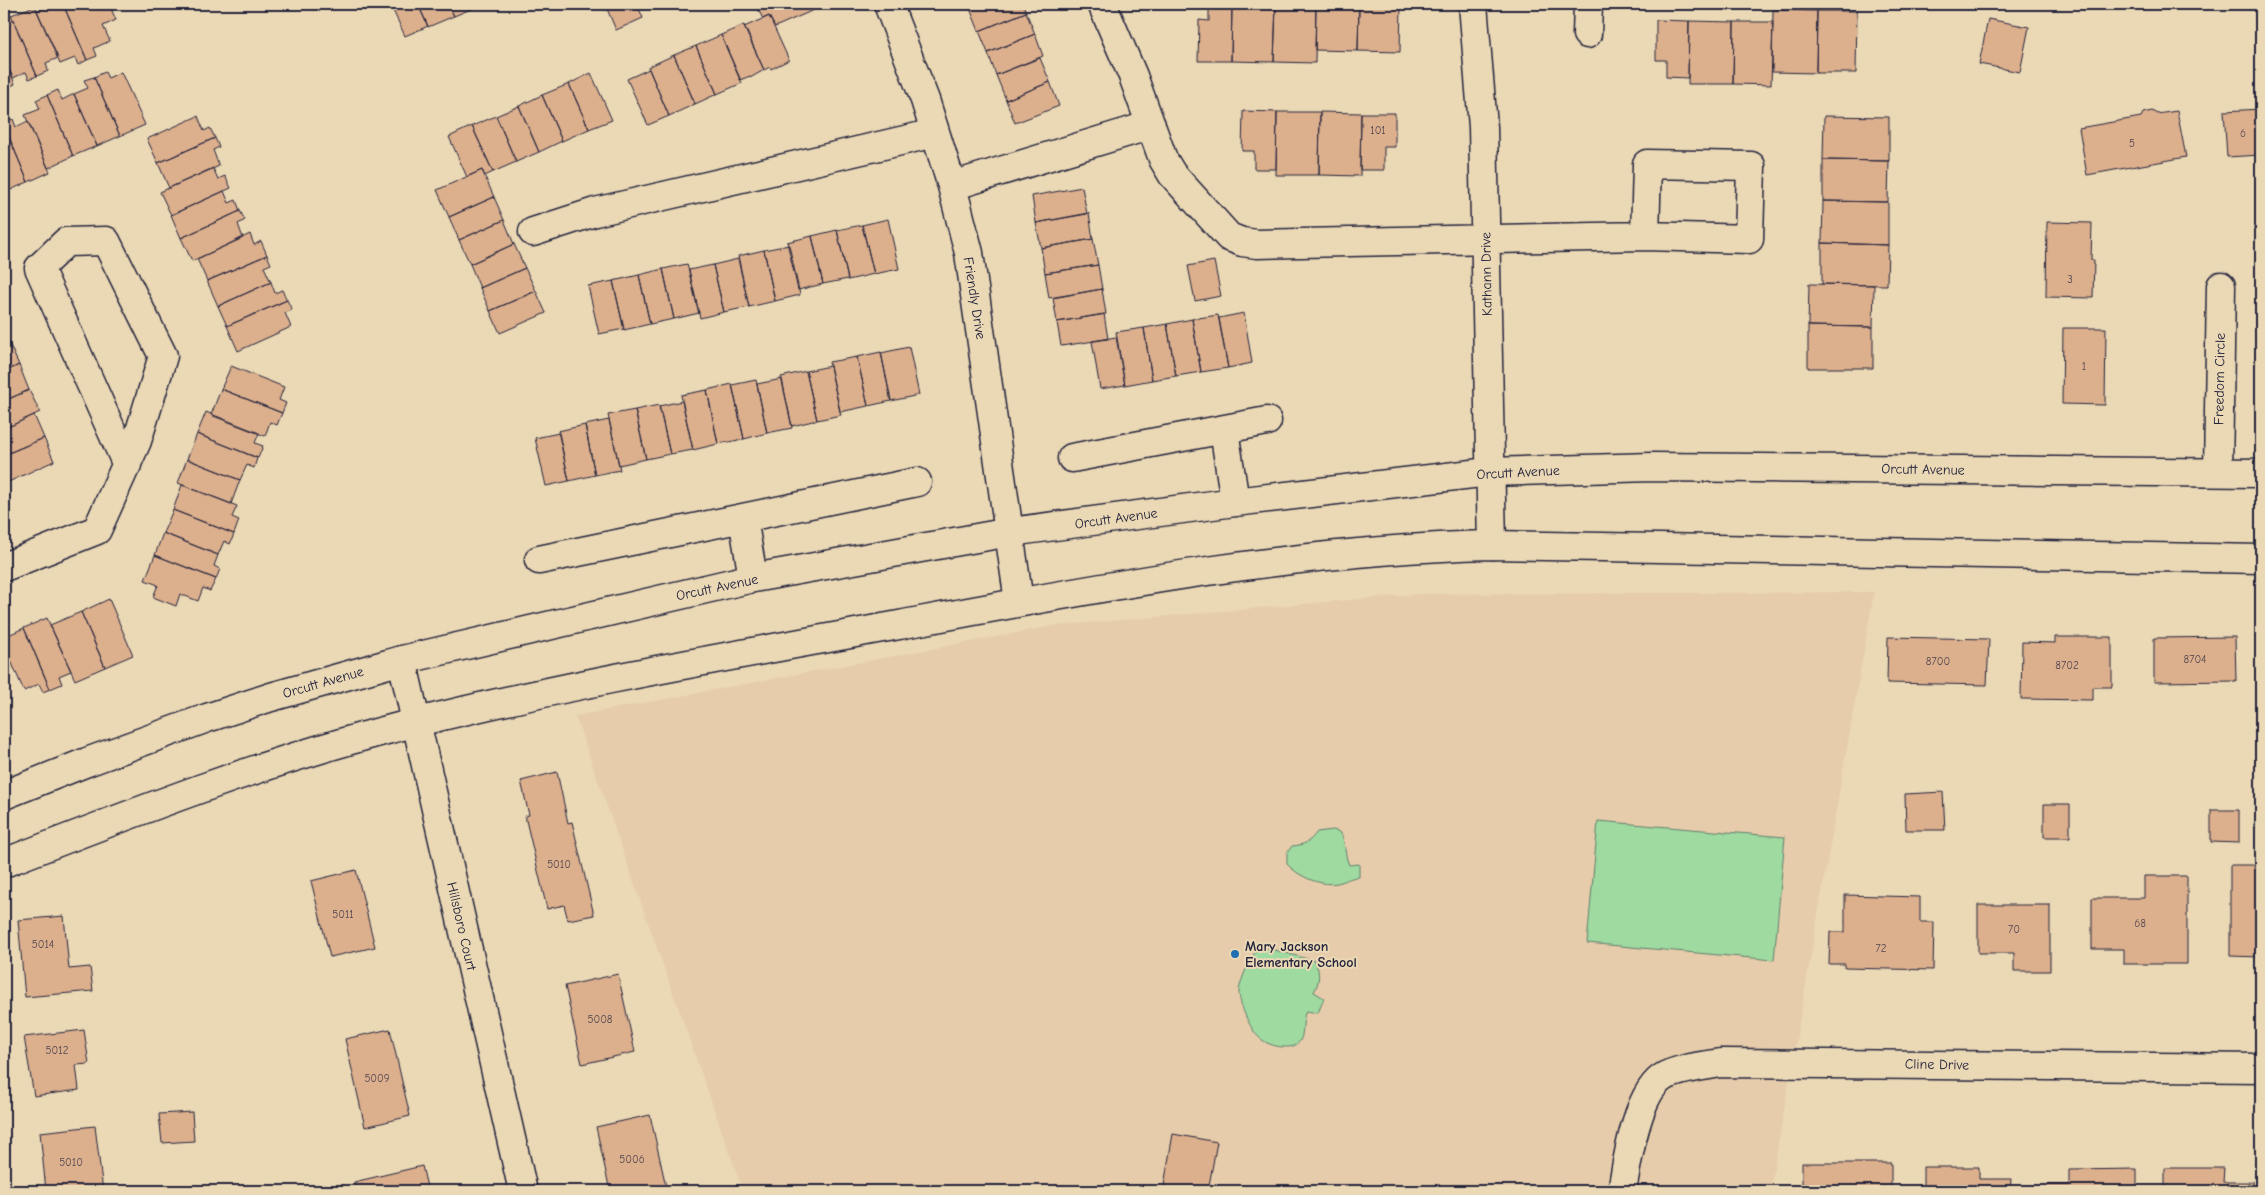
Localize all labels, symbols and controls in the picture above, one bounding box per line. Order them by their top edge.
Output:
house number: 101 [1370,124,1386,137]
house number: 6 [2240,127,2246,140]
house number: 5 [2129,137,2135,150]
street label: Kathann Drive [1477,232,1496,316]
street label: Friendly Drive [960,256,989,340]
house number: 3 [2067,273,2073,286]
street label: Freedom Circle [2210,333,2229,425]
house number: 1 [2082,360,2086,373]
street label: Orcutt Avenue [1881,460,1965,479]
street label: Orcutt Avenue [1476,462,1560,483]
street label: Orcutt Avenue [1074,504,1159,533]
street label: Orcutt Avenue [675,571,760,604]
house number: 8704 [2184,653,2206,666]
house number: 8700 [1926,655,1950,668]
house number: 8702 [2055,659,2079,672]
street label: Orcutt Avenue [281,663,366,702]
house number: 5010 [547,858,571,871]
street label: Hillsboro Court [443,880,480,973]
house number: 5011 [332,908,354,921]
house number: 68 [2134,917,2146,930]
house number: 70 [2008,923,2020,936]
house number: 5014 [32,938,54,951]
place label: Mary Jackson Elementary School [1245,938,1357,971]
house number: 72 [1876,942,1887,955]
marker: Mary Jackson Elementary School [1229,948,1241,960]
house number: 5008 [587,1013,613,1026]
house number: 5012 [46,1044,69,1057]
street label: Cline Drive [1905,1055,1969,1074]
house number: 5009 [364,1072,390,1085]
house number: 5006 [619,1153,645,1166]
house number: 5010 [59,1156,83,1169]

